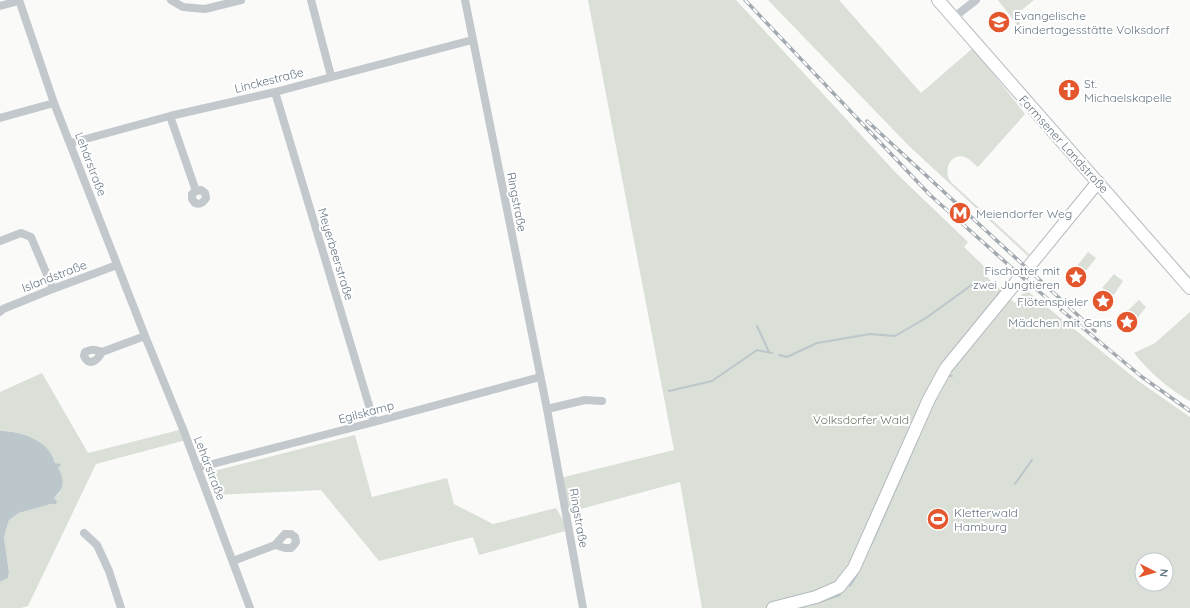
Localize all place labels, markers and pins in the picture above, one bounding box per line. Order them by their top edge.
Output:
place label: Evangelische Kindertagesstätte Volksdorf [1014,8,1170,37]
school or university icon: Evangelische Kindertagesstätte Volksdorf [986,9,1012,35]
place label: St. Michaelskapelle [1084,76,1172,105]
church icon: St. Michaelskapelle [1056,77,1082,103]
metro station icon: Meiendorfer Weg [947,200,973,226]
place label: Meiendorfer Weg [976,206,1072,221]
place label: Fischotter mit zwei Jungtieren [973,263,1060,292]
place icon: Fischotter mit zwei Jungtieren [1063,264,1089,290]
place icon: Flötenspieler [1090,288,1116,314]
place label: Flötenspieler [1017,294,1088,309]
place icon: Mädchen mit Gans [1114,309,1140,335]
place label: Mädchen mit Gans [1008,315,1112,330]
place label: Kletterwald Hamburg [954,505,1018,534]
sports icon: Kletterwald Hamburg [925,506,951,532]

